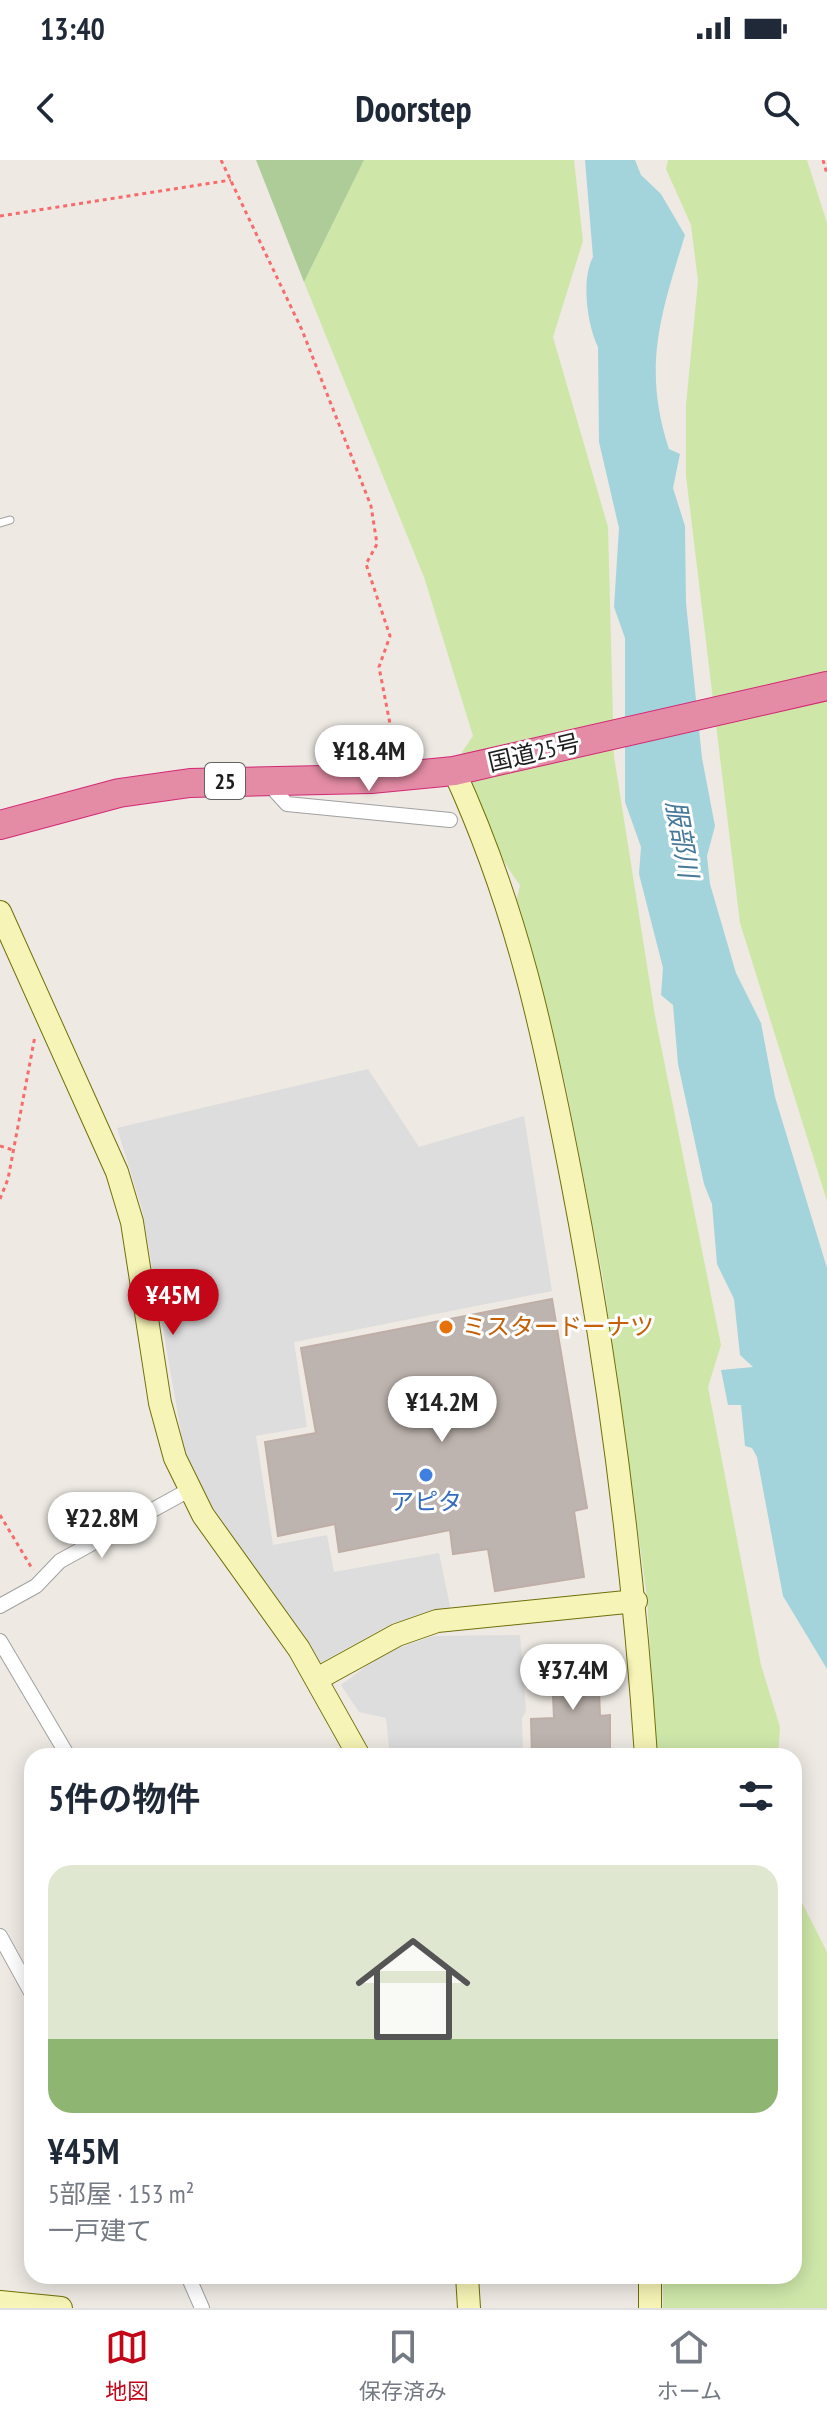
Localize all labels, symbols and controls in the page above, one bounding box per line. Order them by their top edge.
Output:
text: 13:40 [40,9,105,48]
text: Doorstep [355,85,472,132]
icon: back [24,86,68,130]
icon: search [759,86,803,130]
pin: ¥18.4M [304,725,434,793]
street label: 国道25号 [485,727,583,778]
text: ¥18.4M [333,734,405,767]
road number: 25 [205,763,245,799]
water label: 服部川 [659,798,706,883]
pin: ¥45M [126,1269,220,1337]
text: ¥45M [146,1278,200,1311]
place label: ミスタードーナツ [462,1311,654,1342]
marker: ミスタードーナツ [437,1318,455,1336]
pin: ¥14.2M [377,1376,507,1444]
text: ¥14.2M [406,1385,478,1418]
marker: アピタ [417,1466,435,1484]
place label: アピタ [390,1486,462,1517]
pin: ¥22.8M [37,1492,167,1560]
text: ¥22.8M [66,1501,138,1534]
pin: ¥37.4M [508,1644,638,1712]
text: ¥37.4M [538,1653,608,1686]
icon: filters [734,1774,778,1818]
text: 5件の物件 [48,1776,200,1820]
icon: home [341,1917,485,2061]
text: ¥45M [48,2129,119,2173]
text: 5部屋 · 153 m² [48,2177,194,2210]
text: 一戸建て [48,2214,152,2247]
tab: 地図 [105,2325,149,2405]
tab: 保存済み [359,2325,447,2405]
tab: ホーム [657,2325,722,2405]

